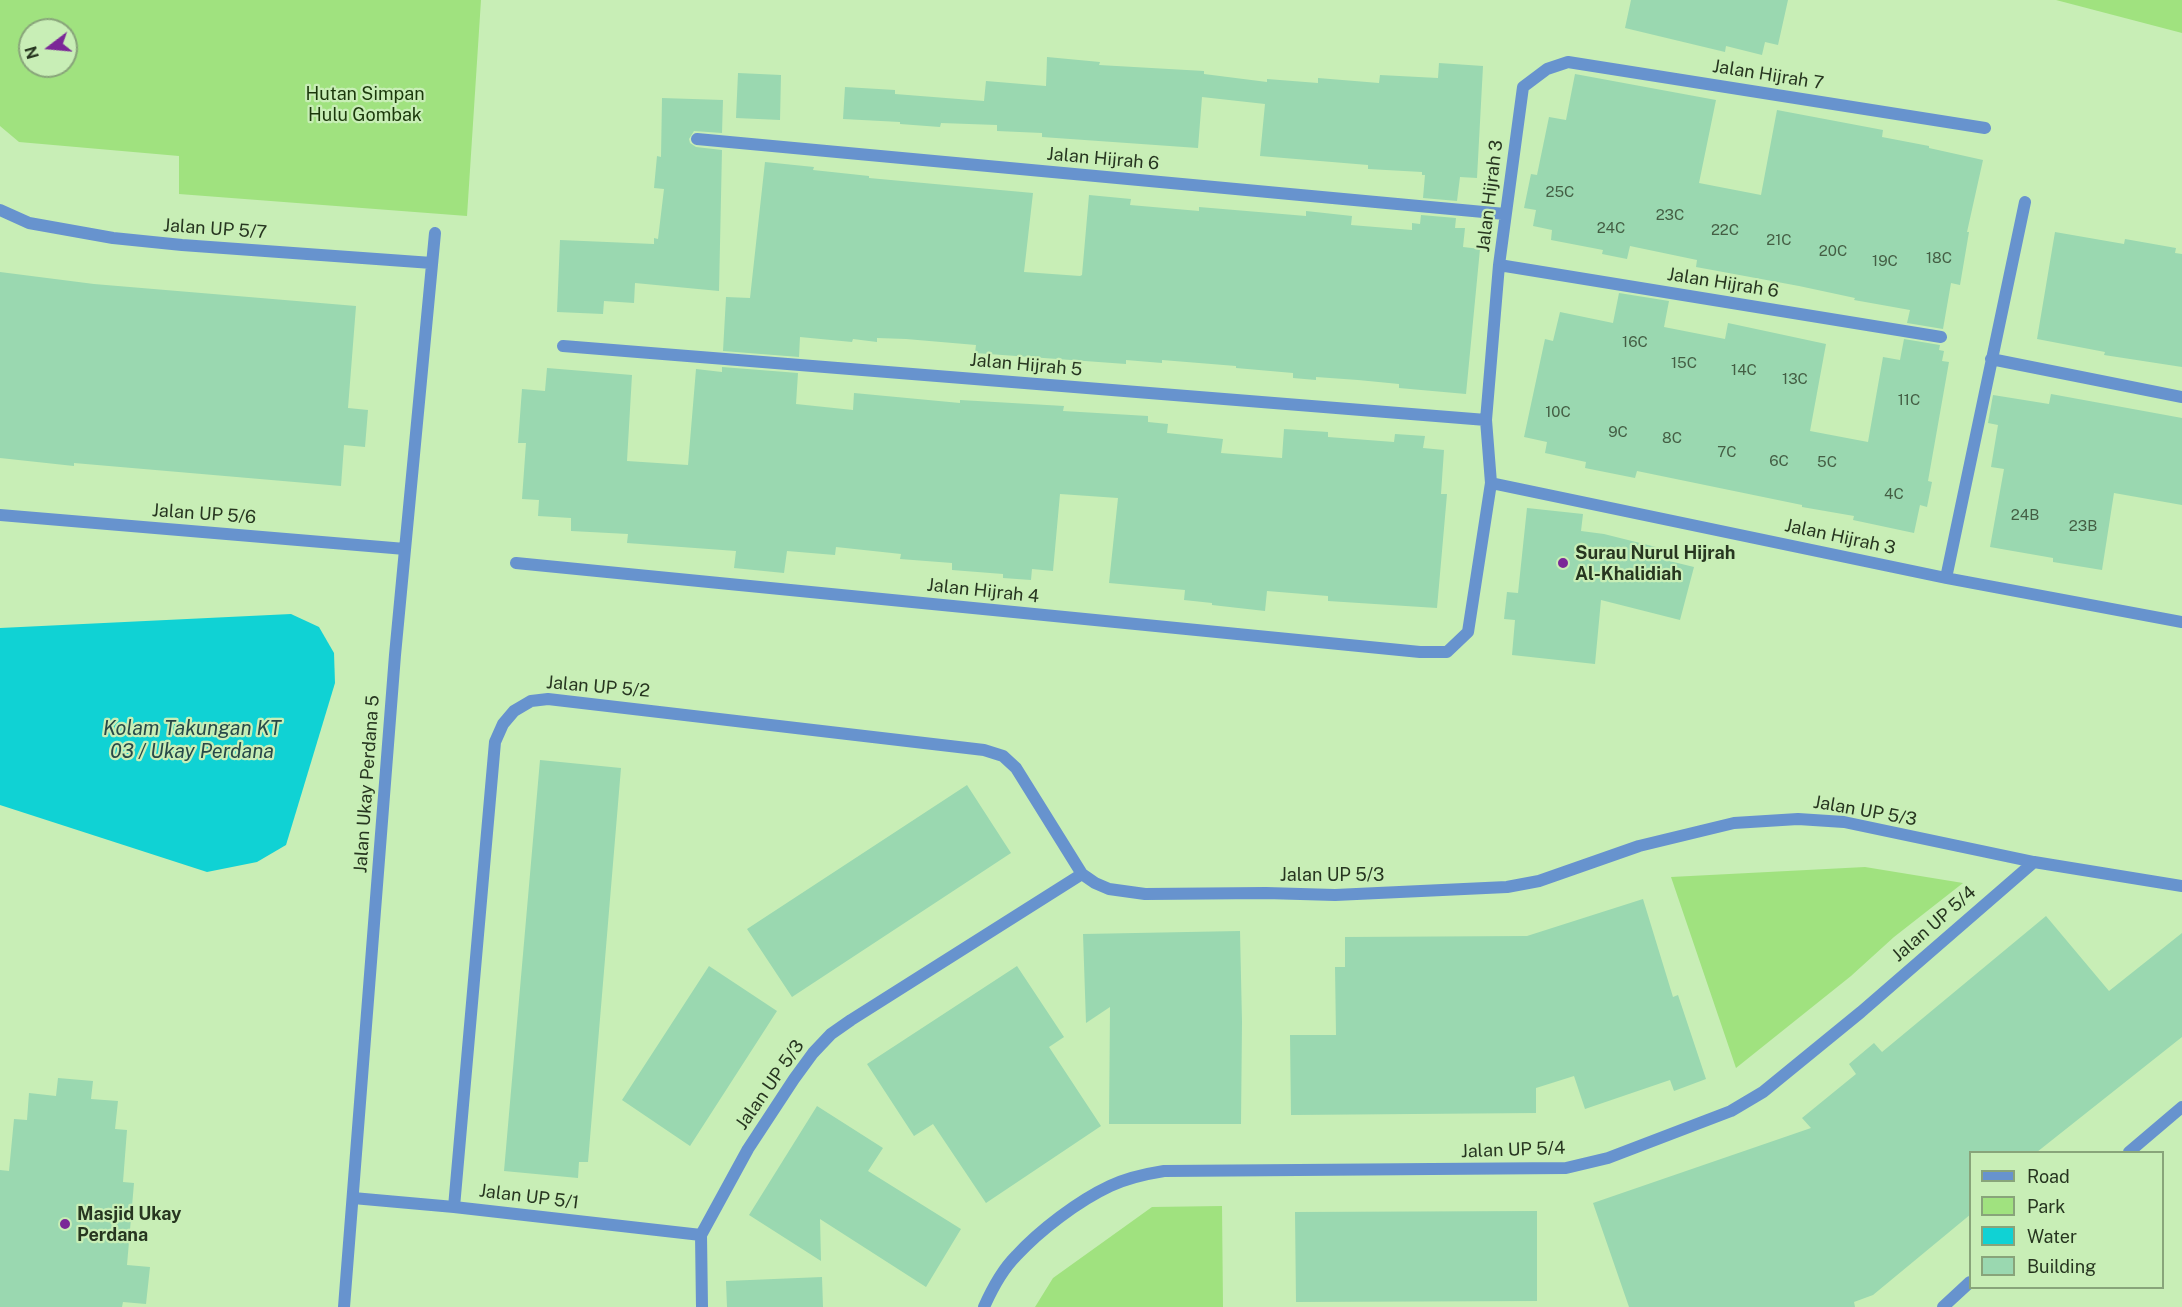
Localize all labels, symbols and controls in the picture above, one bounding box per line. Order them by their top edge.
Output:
north arrow [18,18,78,78]
text: N [21,44,43,61]
street label: Jalan Hijrah 7 [1711,56,1825,94]
park label: Hutan Simpan Hulu Gombak [305,83,425,125]
street label: Jalan Hijrah 3 [1472,139,1508,253]
street label: Jalan Hijrah 6 [1046,143,1160,175]
house number: 25C [1546,183,1574,201]
house number: 23C [1656,206,1684,224]
street label: Jalan UP 5/7 [162,215,268,243]
house number: 24C [1597,219,1625,237]
house number: 22C [1711,221,1739,239]
house number: 21C [1766,231,1792,249]
house number: 20C [1819,242,1847,260]
house number: 18C [1926,249,1952,267]
house number: 19C [1872,252,1898,270]
street label: Jalan Hijrah 6 [1666,264,1780,302]
house number: 16C [1622,333,1648,351]
street label: Jalan Hijrah 5 [969,349,1083,381]
house number: 15C [1671,354,1697,372]
house number: 14C [1731,361,1757,379]
house number: 13C [1782,370,1808,388]
house number: 11C [1898,391,1920,409]
house number: 10C [1545,403,1571,421]
house number: 9C [1608,423,1628,441]
house number: 8C [1662,429,1682,447]
house number: 7C [1717,443,1737,461]
house number: 6C [1769,452,1789,470]
house number: 5C [1817,453,1837,471]
house number: 4C [1884,485,1904,503]
street label: Jalan UP 5/6 [151,500,257,528]
house number: 24B [2011,506,2039,524]
street label: Jalan Hijrah 3 [1783,515,1897,559]
house number: 23B [2069,517,2097,535]
place label: Surau Nurul Hijrah Al-Khalidiah [1575,542,1735,584]
marker: Surau Nurul Hijrah Al-Khalidiah [1556,556,1570,570]
street label: Jalan Hijrah 4 [926,574,1040,608]
street label: Jalan UP 5/2 [545,672,651,702]
street label: Jalan Ukay Perdana 5 [350,694,384,874]
water label: Kolam Takungan KT 03 / Ukay Perdana [103,717,281,764]
street label: Jalan UP 5/3 [1812,791,1918,831]
street label: Jalan UP 5/3 [1280,864,1384,886]
street label: Jalan UP 5/4 [1887,882,1981,966]
street label: Jalan UP 5/3 [731,1036,809,1134]
street label: Jalan UP 5/4 [1460,1137,1566,1163]
legend [1969,1151,2164,1289]
text: Road [2027,1166,2070,1187]
street label: Jalan UP 5/1 [478,1180,580,1214]
text: Park [2027,1196,2065,1217]
place label: Masjid Ukay Perdana [77,1203,181,1246]
marker: Masjid Ukay Perdana [58,1217,72,1231]
text: Water [2027,1226,2077,1247]
text: Building [2027,1256,2096,1277]

